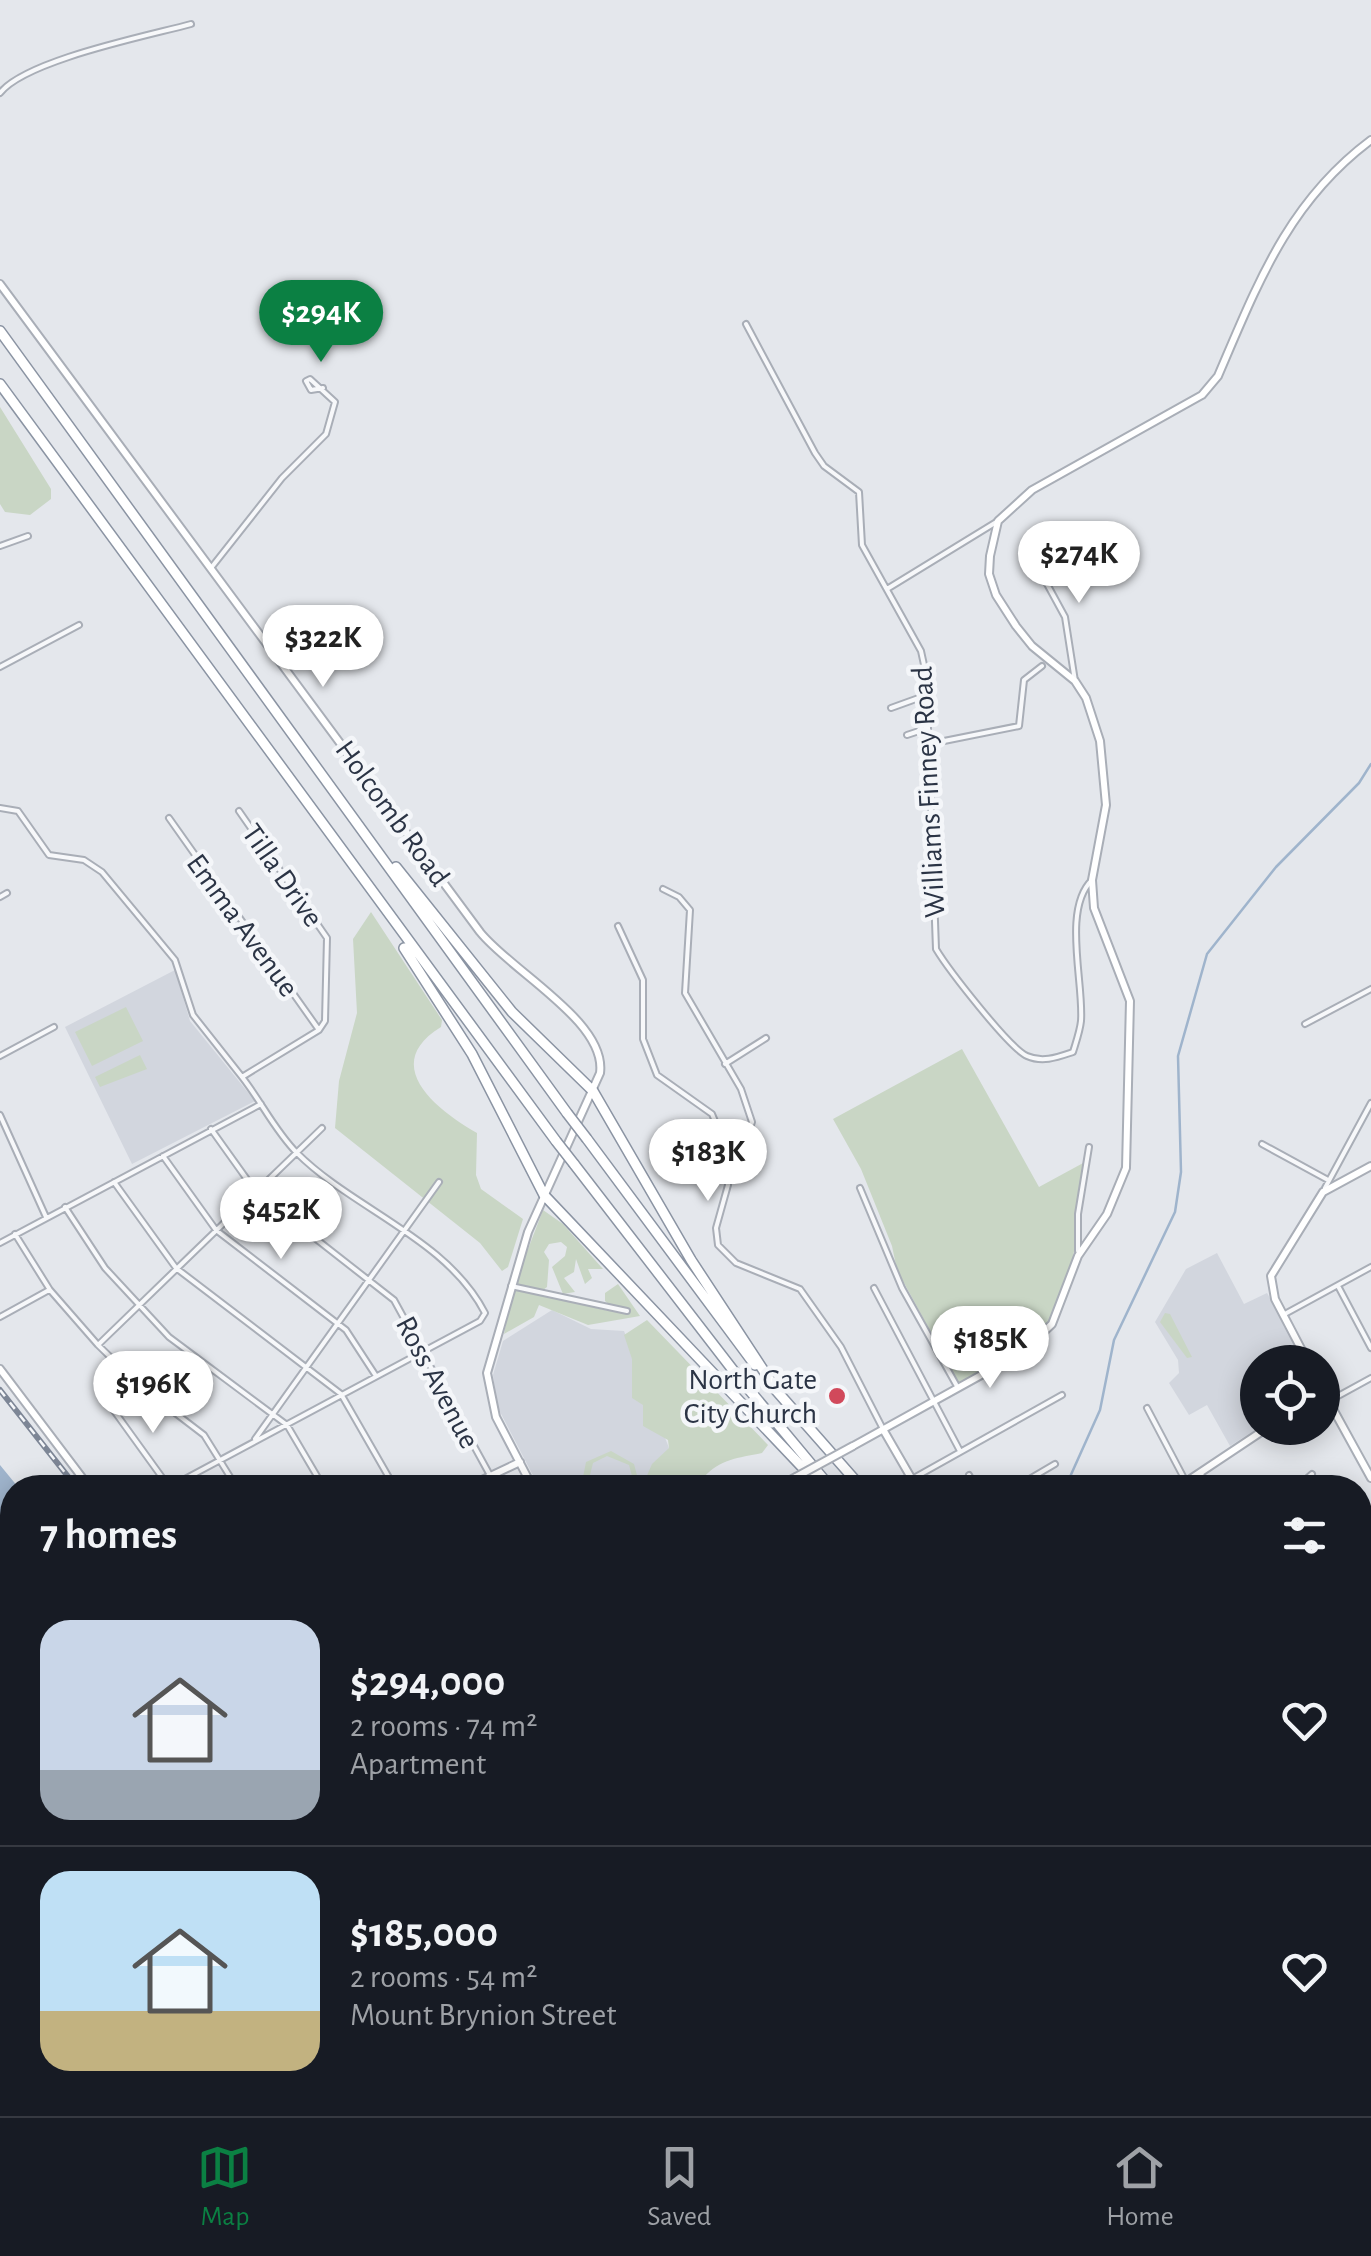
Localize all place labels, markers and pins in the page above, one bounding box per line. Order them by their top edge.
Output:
pin: $294K [251,280,391,365]
pin: $274K [1009,521,1149,606]
pin: $322K [253,605,393,690]
pin: $183K [638,1119,778,1204]
pin: $452K [211,1177,351,1262]
pin: $185K [920,1306,1060,1391]
pin: $196K [83,1351,223,1436]
place label: North Gate City Church [684,1365,817,1429]
marker: North Gate City Church [826,1385,848,1407]

